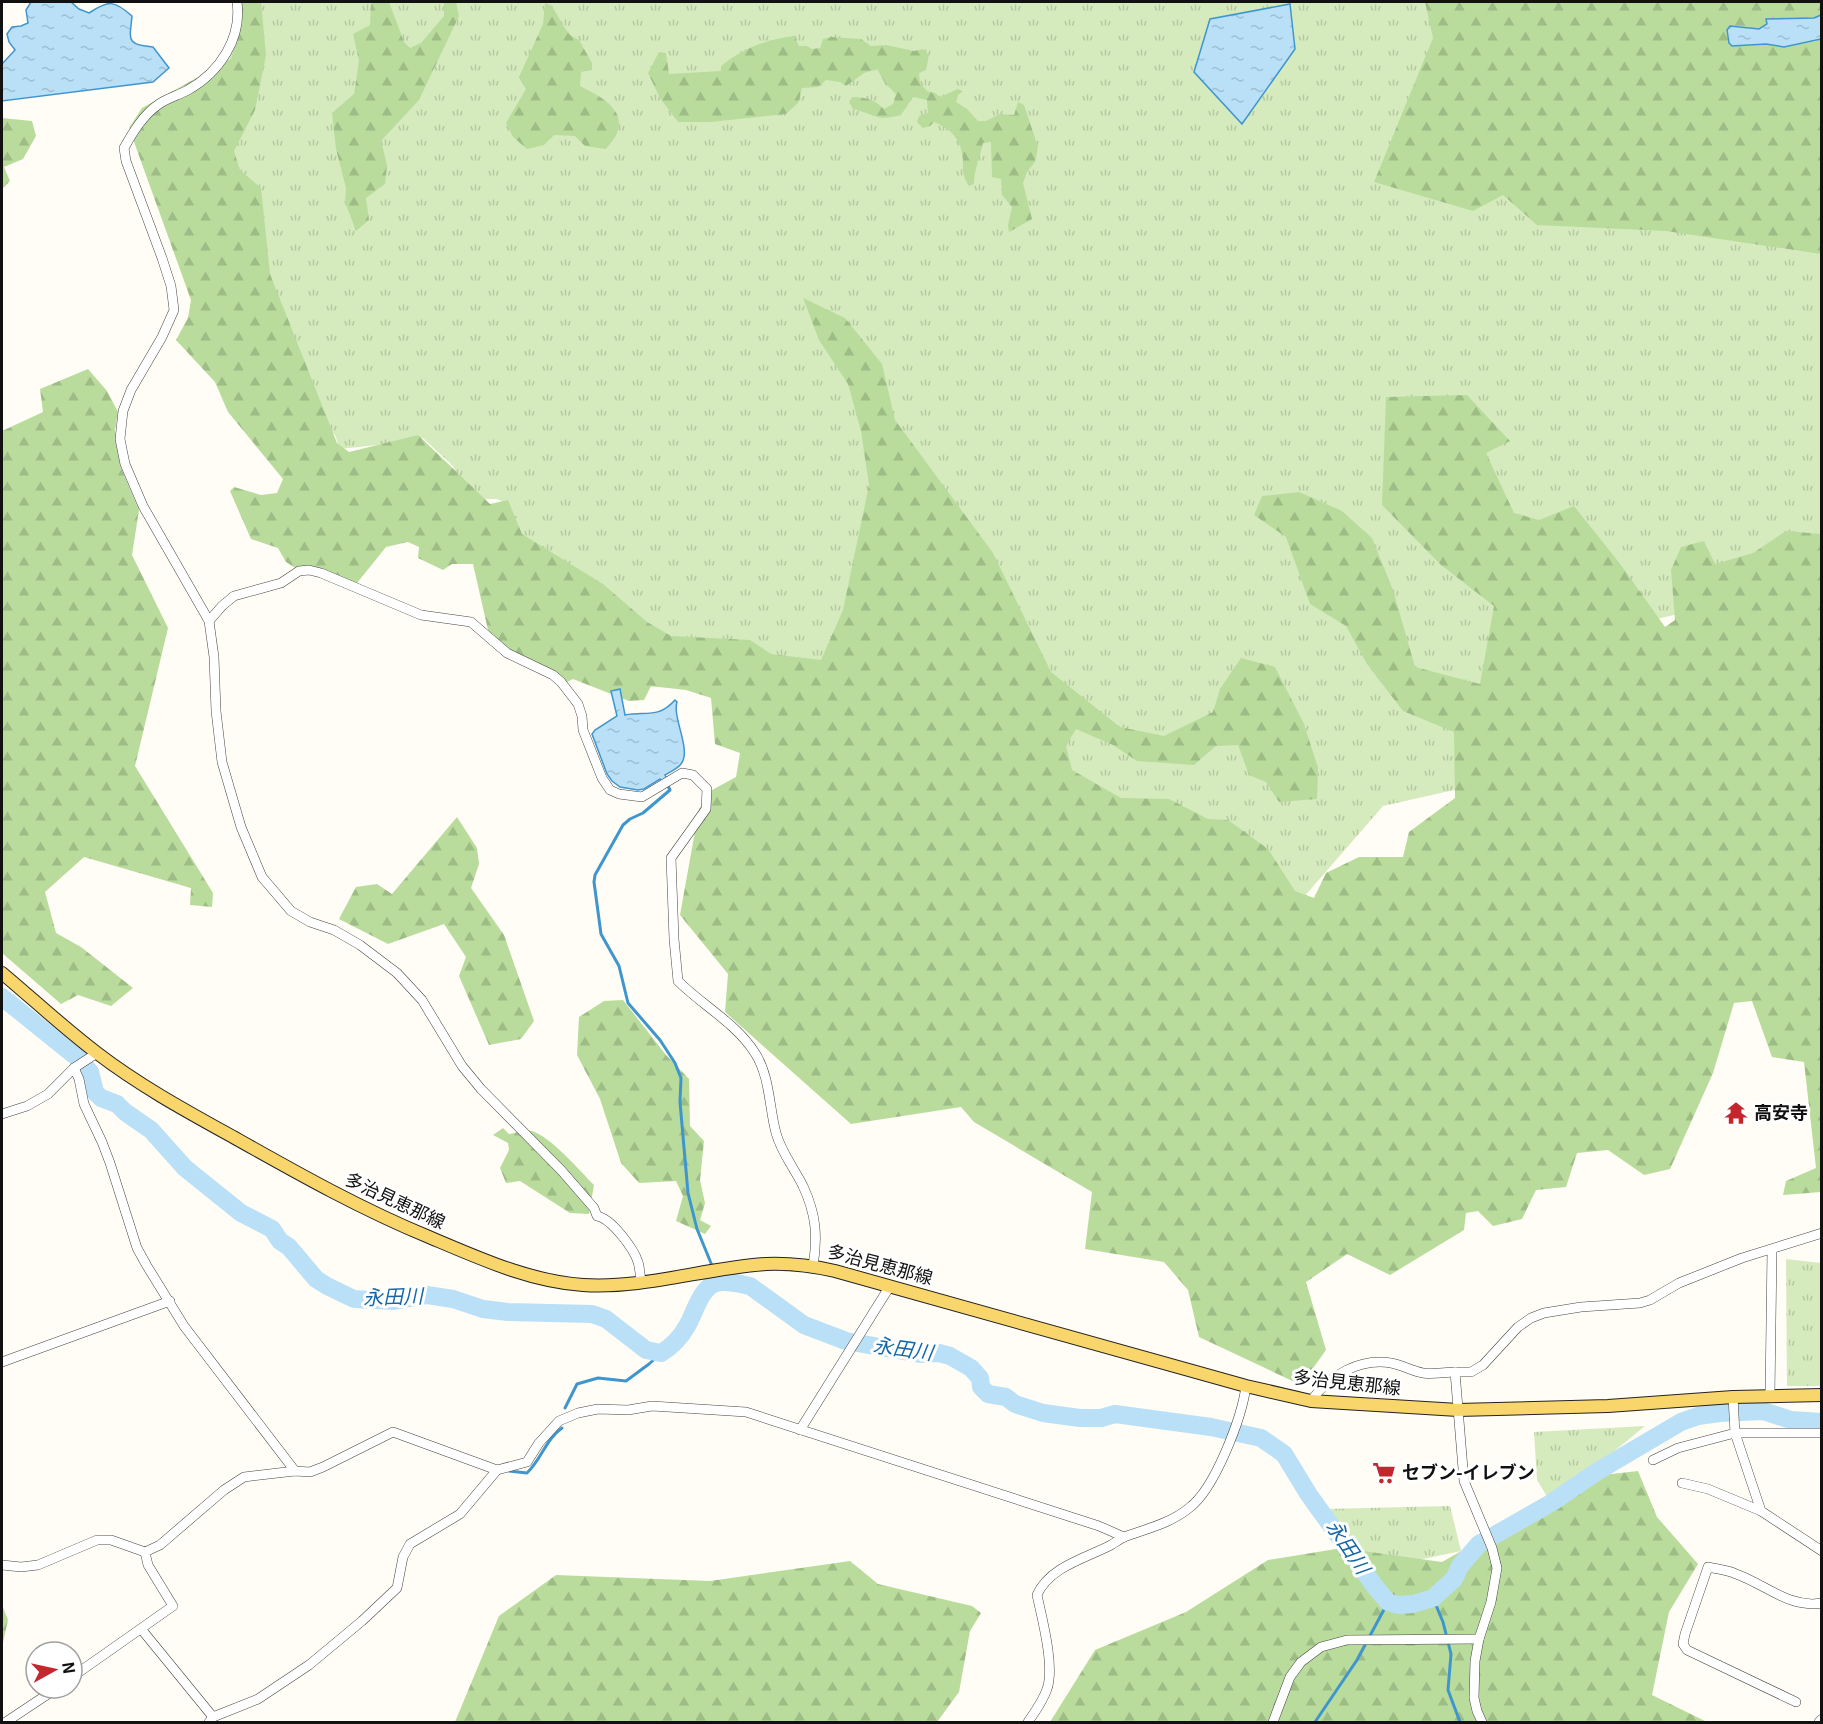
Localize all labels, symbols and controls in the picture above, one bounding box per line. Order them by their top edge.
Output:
place label: 高安寺 [1754,1098,1808,1124]
temple icon: 高安寺 [1723,1100,1749,1126]
street label: 多治見恵那線 [341,1165,450,1234]
street label: 多治見恵那線 [825,1237,936,1290]
water label: 永田川 [362,1280,425,1311]
water label: 永田川 [871,1329,937,1366]
street label: 多治見恵那線 [1292,1362,1402,1400]
place label: セブン-イレブン [1402,1458,1535,1484]
supermarket icon: セブン-イレブン [1371,1460,1397,1486]
water label: 永田川 [1320,1513,1379,1581]
north arrow [24,1640,84,1700]
text: N [57,1660,83,1675]

